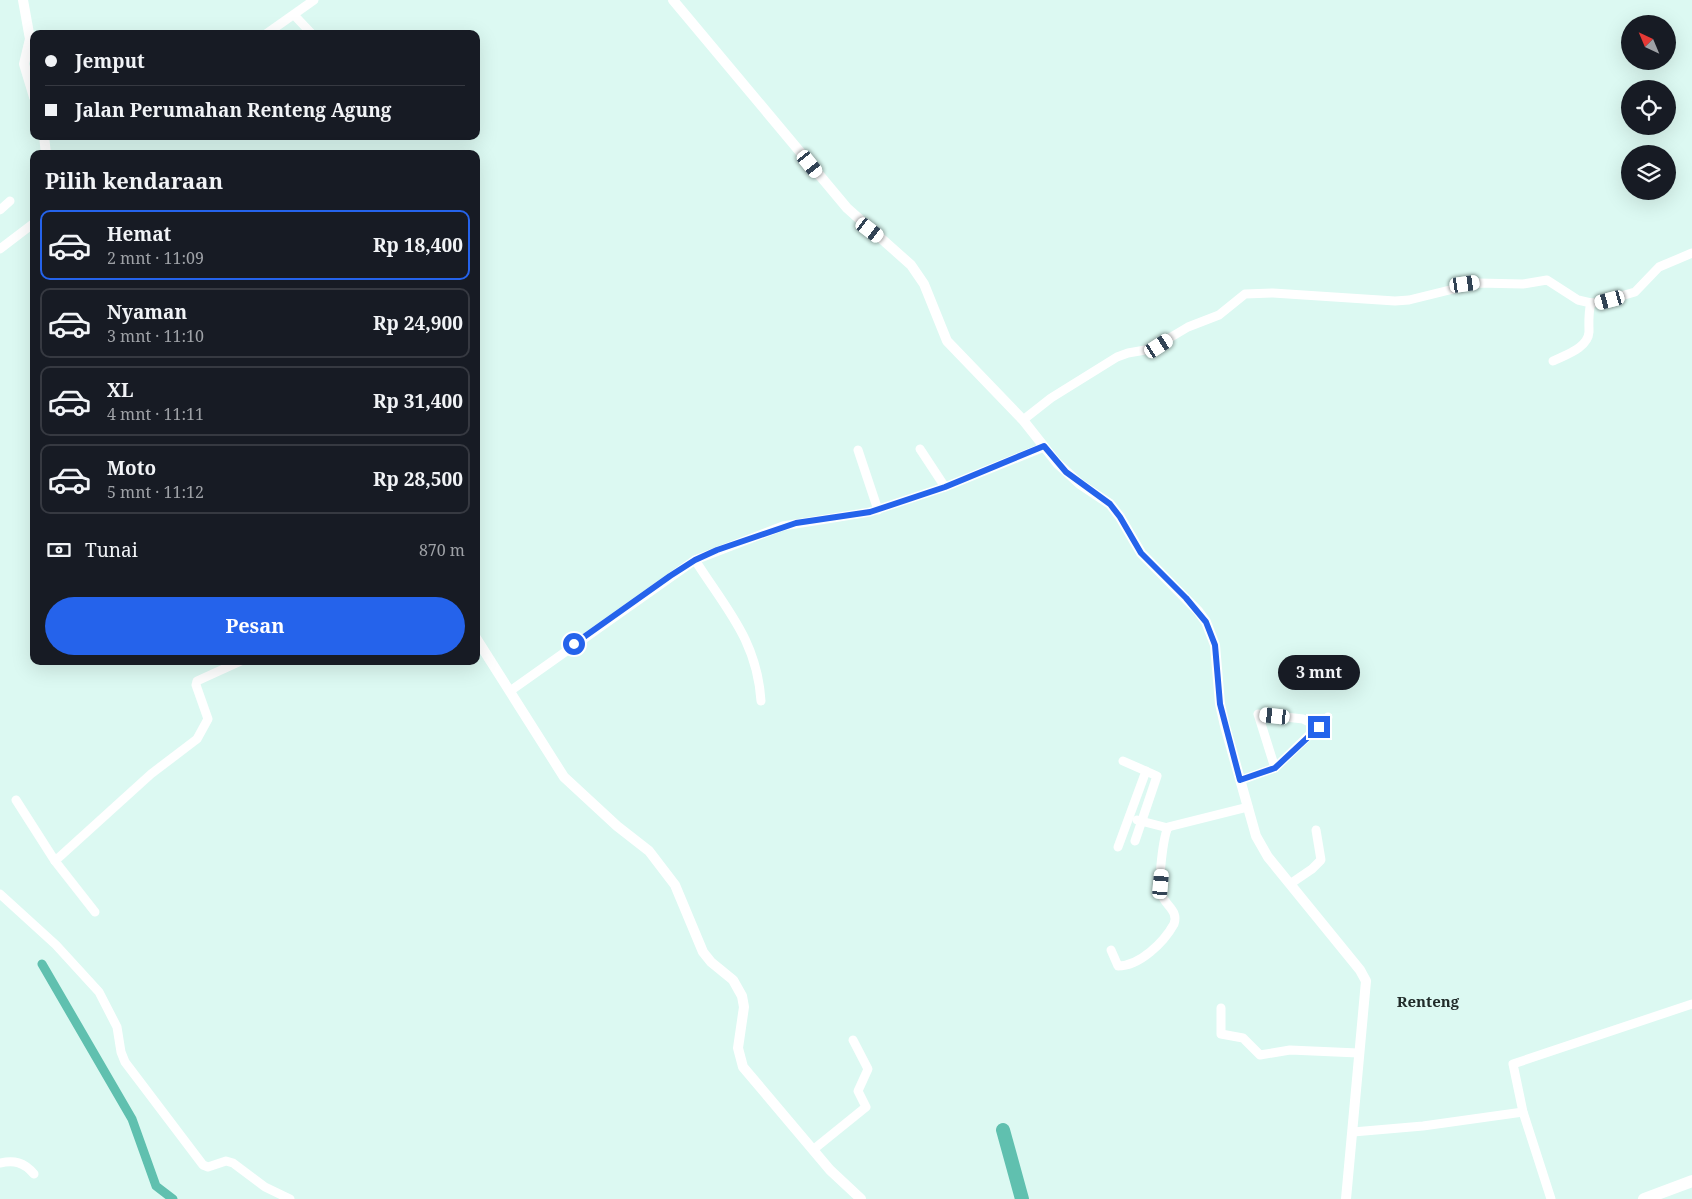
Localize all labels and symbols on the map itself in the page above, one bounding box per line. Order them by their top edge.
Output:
north arrow [1621,15,1676,70]
car [794,148,825,180]
car [853,215,886,245]
car [1449,274,1480,294]
car [1593,289,1626,311]
car [1142,332,1175,360]
route start [563,633,585,655]
callout: 3 mnt [1278,654,1360,690]
car [1259,707,1290,725]
route end [1308,716,1330,738]
car [1152,868,1169,900]
district label: Renteng [1397,991,1460,1011]

